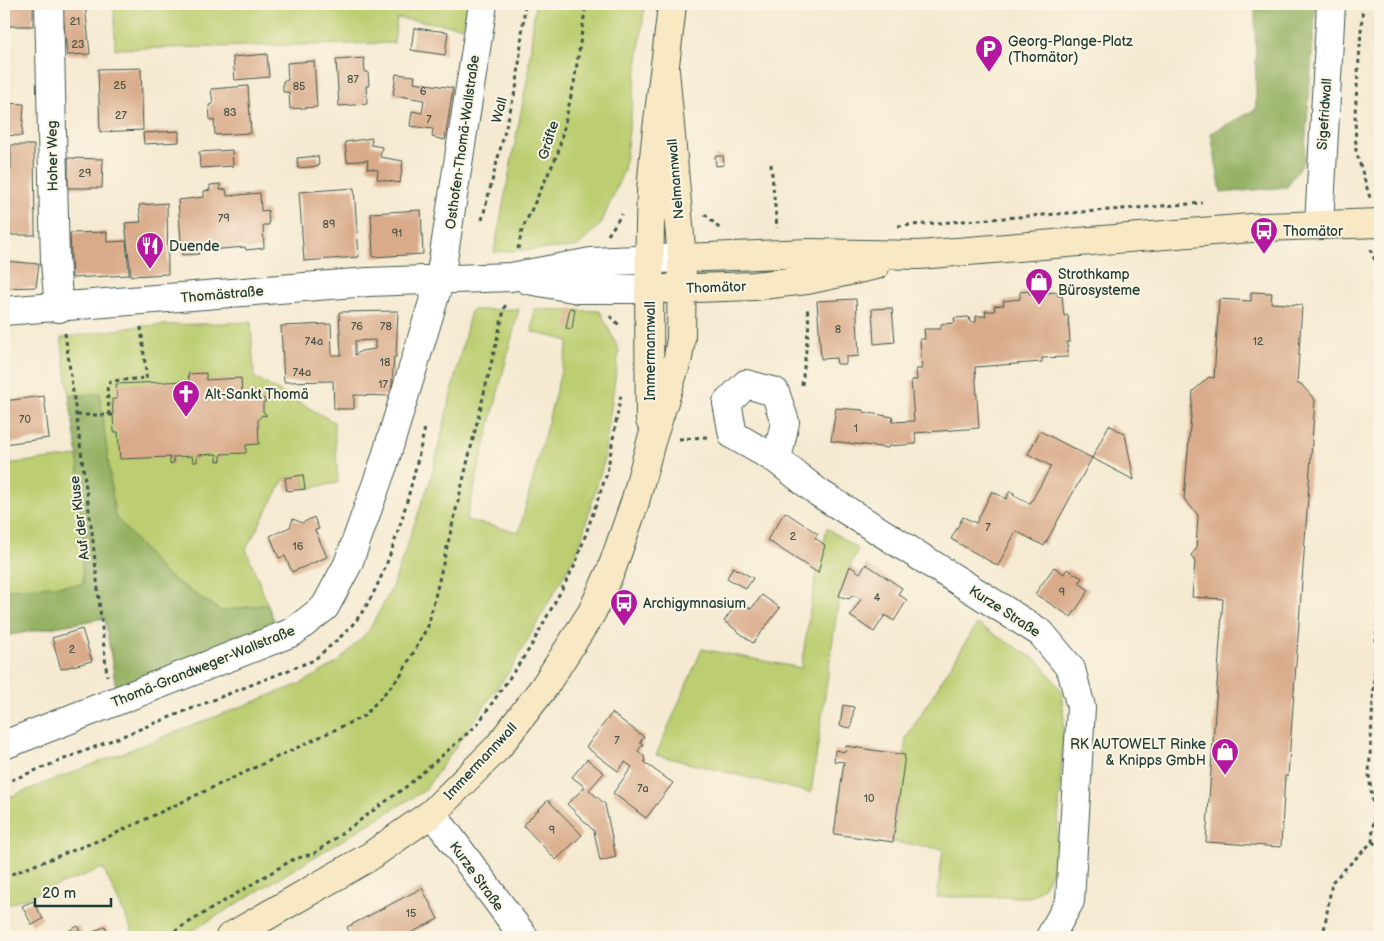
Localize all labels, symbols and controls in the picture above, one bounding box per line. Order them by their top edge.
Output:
house number: 21 [70,15,80,28]
place label: Georg-Plange-Platz (Thomätor) [1008,33,1133,66]
parking icon: Georg-Plange-Platz (Thomätor) [974,34,1004,73]
house number: 23 [71,38,85,51]
street label: Osthofen-Thomä-Wallstraße [442,54,483,230]
house number: 87 [347,73,359,86]
street label: Sigefridwall [1314,78,1335,150]
house number: 25 [114,79,126,92]
house number: 85 [293,80,305,93]
house number: 6 [420,85,427,98]
street label: Wall [488,95,511,125]
house number: 83 [223,106,237,119]
house number: 27 [115,109,128,122]
house number: 7 [426,113,432,126]
street label: Gräfte [535,119,562,162]
street label: Hoher Weg [43,120,62,192]
street label: Nelmannwall [664,138,687,220]
house number: 29 [79,167,91,180]
house number: 79 [218,212,230,225]
bus stop icon: Thomätor [1249,216,1279,255]
house number: 89 [323,218,335,231]
place label: Thomätor [1283,223,1344,240]
house number: 91 [392,227,402,240]
restaurant icon: Duende [135,231,165,270]
place label: Duende [169,238,220,255]
place label: Strothkamp Bürosysteme [1058,266,1140,299]
shop icon: Strothkamp Bürosysteme [1024,267,1054,306]
street label: Thomätor [686,278,747,297]
street label: Thomästraße [180,282,264,307]
street label: Immermannwall [642,301,659,401]
house number: 76 [351,320,363,333]
house number: 78 [380,320,392,333]
house number: 8 [835,323,841,336]
house number: 74a [305,335,323,348]
house number: 12 [1253,335,1264,348]
house number: 18 [380,356,390,369]
house number: 74a [293,366,311,379]
house number: 17 [378,378,388,391]
church icon: Alt-Sankt Thomä [171,379,201,418]
place label: Alt-Sankt Thomä [205,386,309,403]
house number: 70 [19,413,31,426]
house number: 1 [854,422,858,435]
street label: Auf der Kluse [66,475,93,561]
house number: 7 [985,521,991,534]
house number: 2 [790,530,797,543]
house number: 16 [293,540,304,553]
street label: Kurze Straße [966,582,1044,641]
house number: 9 [1059,586,1065,599]
bus stop icon: Archigymnasium [609,588,639,627]
house number: 4 [874,591,881,604]
place label: Archigymnasium [643,595,746,612]
street label: Thomä-Grandweger-Wallstraße [109,622,297,711]
house number: 2 [69,643,76,656]
street label: Immermannwall [440,719,521,804]
house number: 7 [614,734,620,747]
place label: RK AUTOWELT Rinke & Knipps GmbH [1070,736,1206,769]
shop icon: RK AUTOWELT Rinke & Knipps GmbH [1210,737,1240,776]
house number: 7a [637,782,649,795]
house number: 10 [864,792,875,805]
house number: 9 [549,824,555,837]
street label: Kurze Straße [446,838,507,914]
scale bar [35,876,111,908]
text: 20 m [42,884,76,903]
house number: 15 [406,907,416,920]

